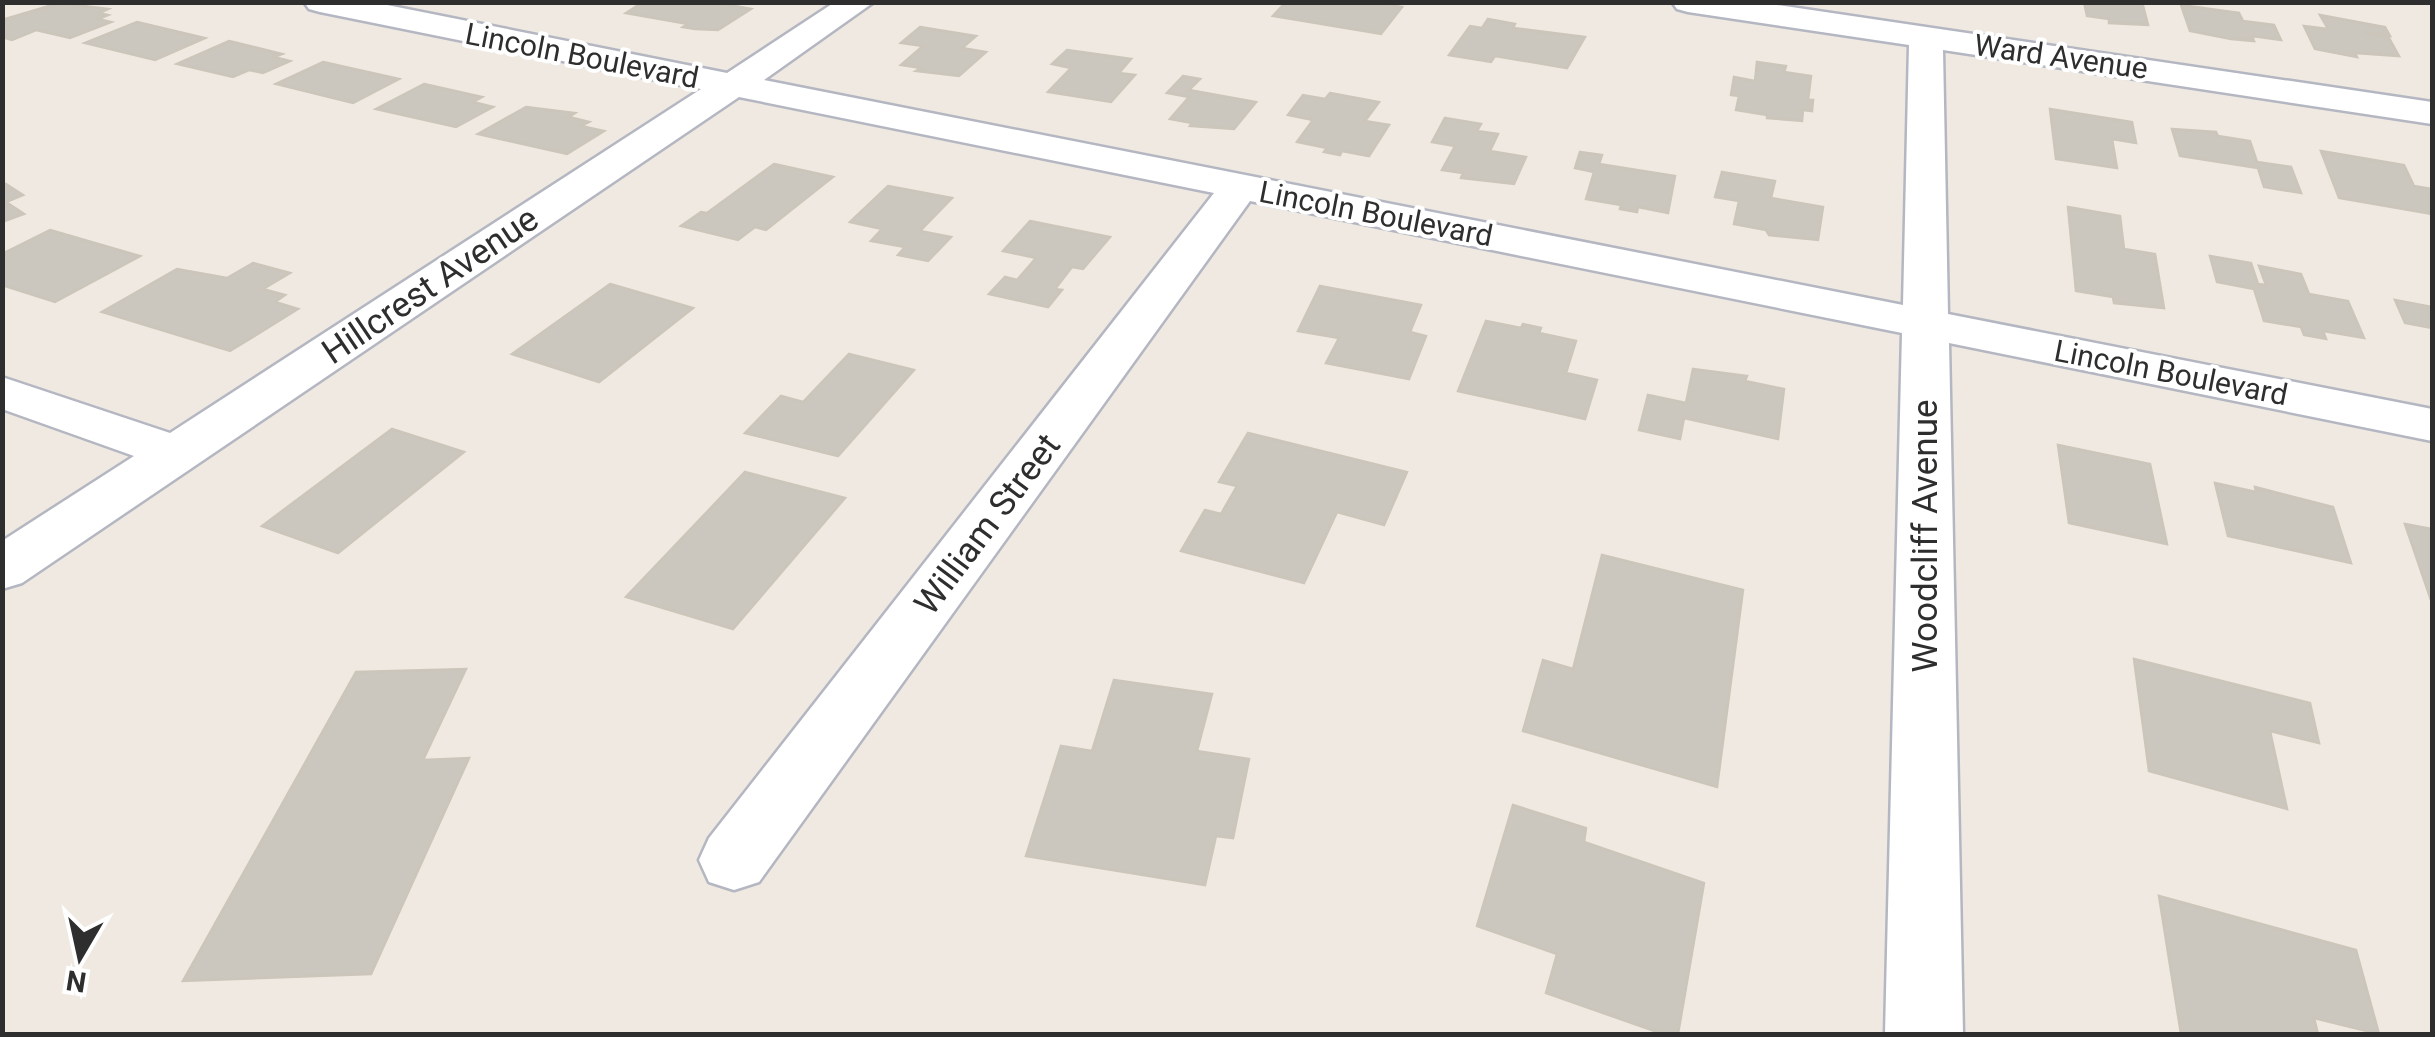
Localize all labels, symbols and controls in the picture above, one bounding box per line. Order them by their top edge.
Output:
street label: Lincoln Boulevard [462,16,702,95]
street label: Ward Avenue [1972,27,2150,86]
street label: Lincoln Boulevard [1256,174,1496,253]
street label: Hillcrest Avenue [315,198,546,373]
street label: Lincoln Boulevard [2051,333,2291,412]
street label: Woodcliff Avenue [1905,400,1946,673]
street label: William Street [906,426,1069,623]
north arrow [30,907,130,1007]
text: N [64,963,89,999]

